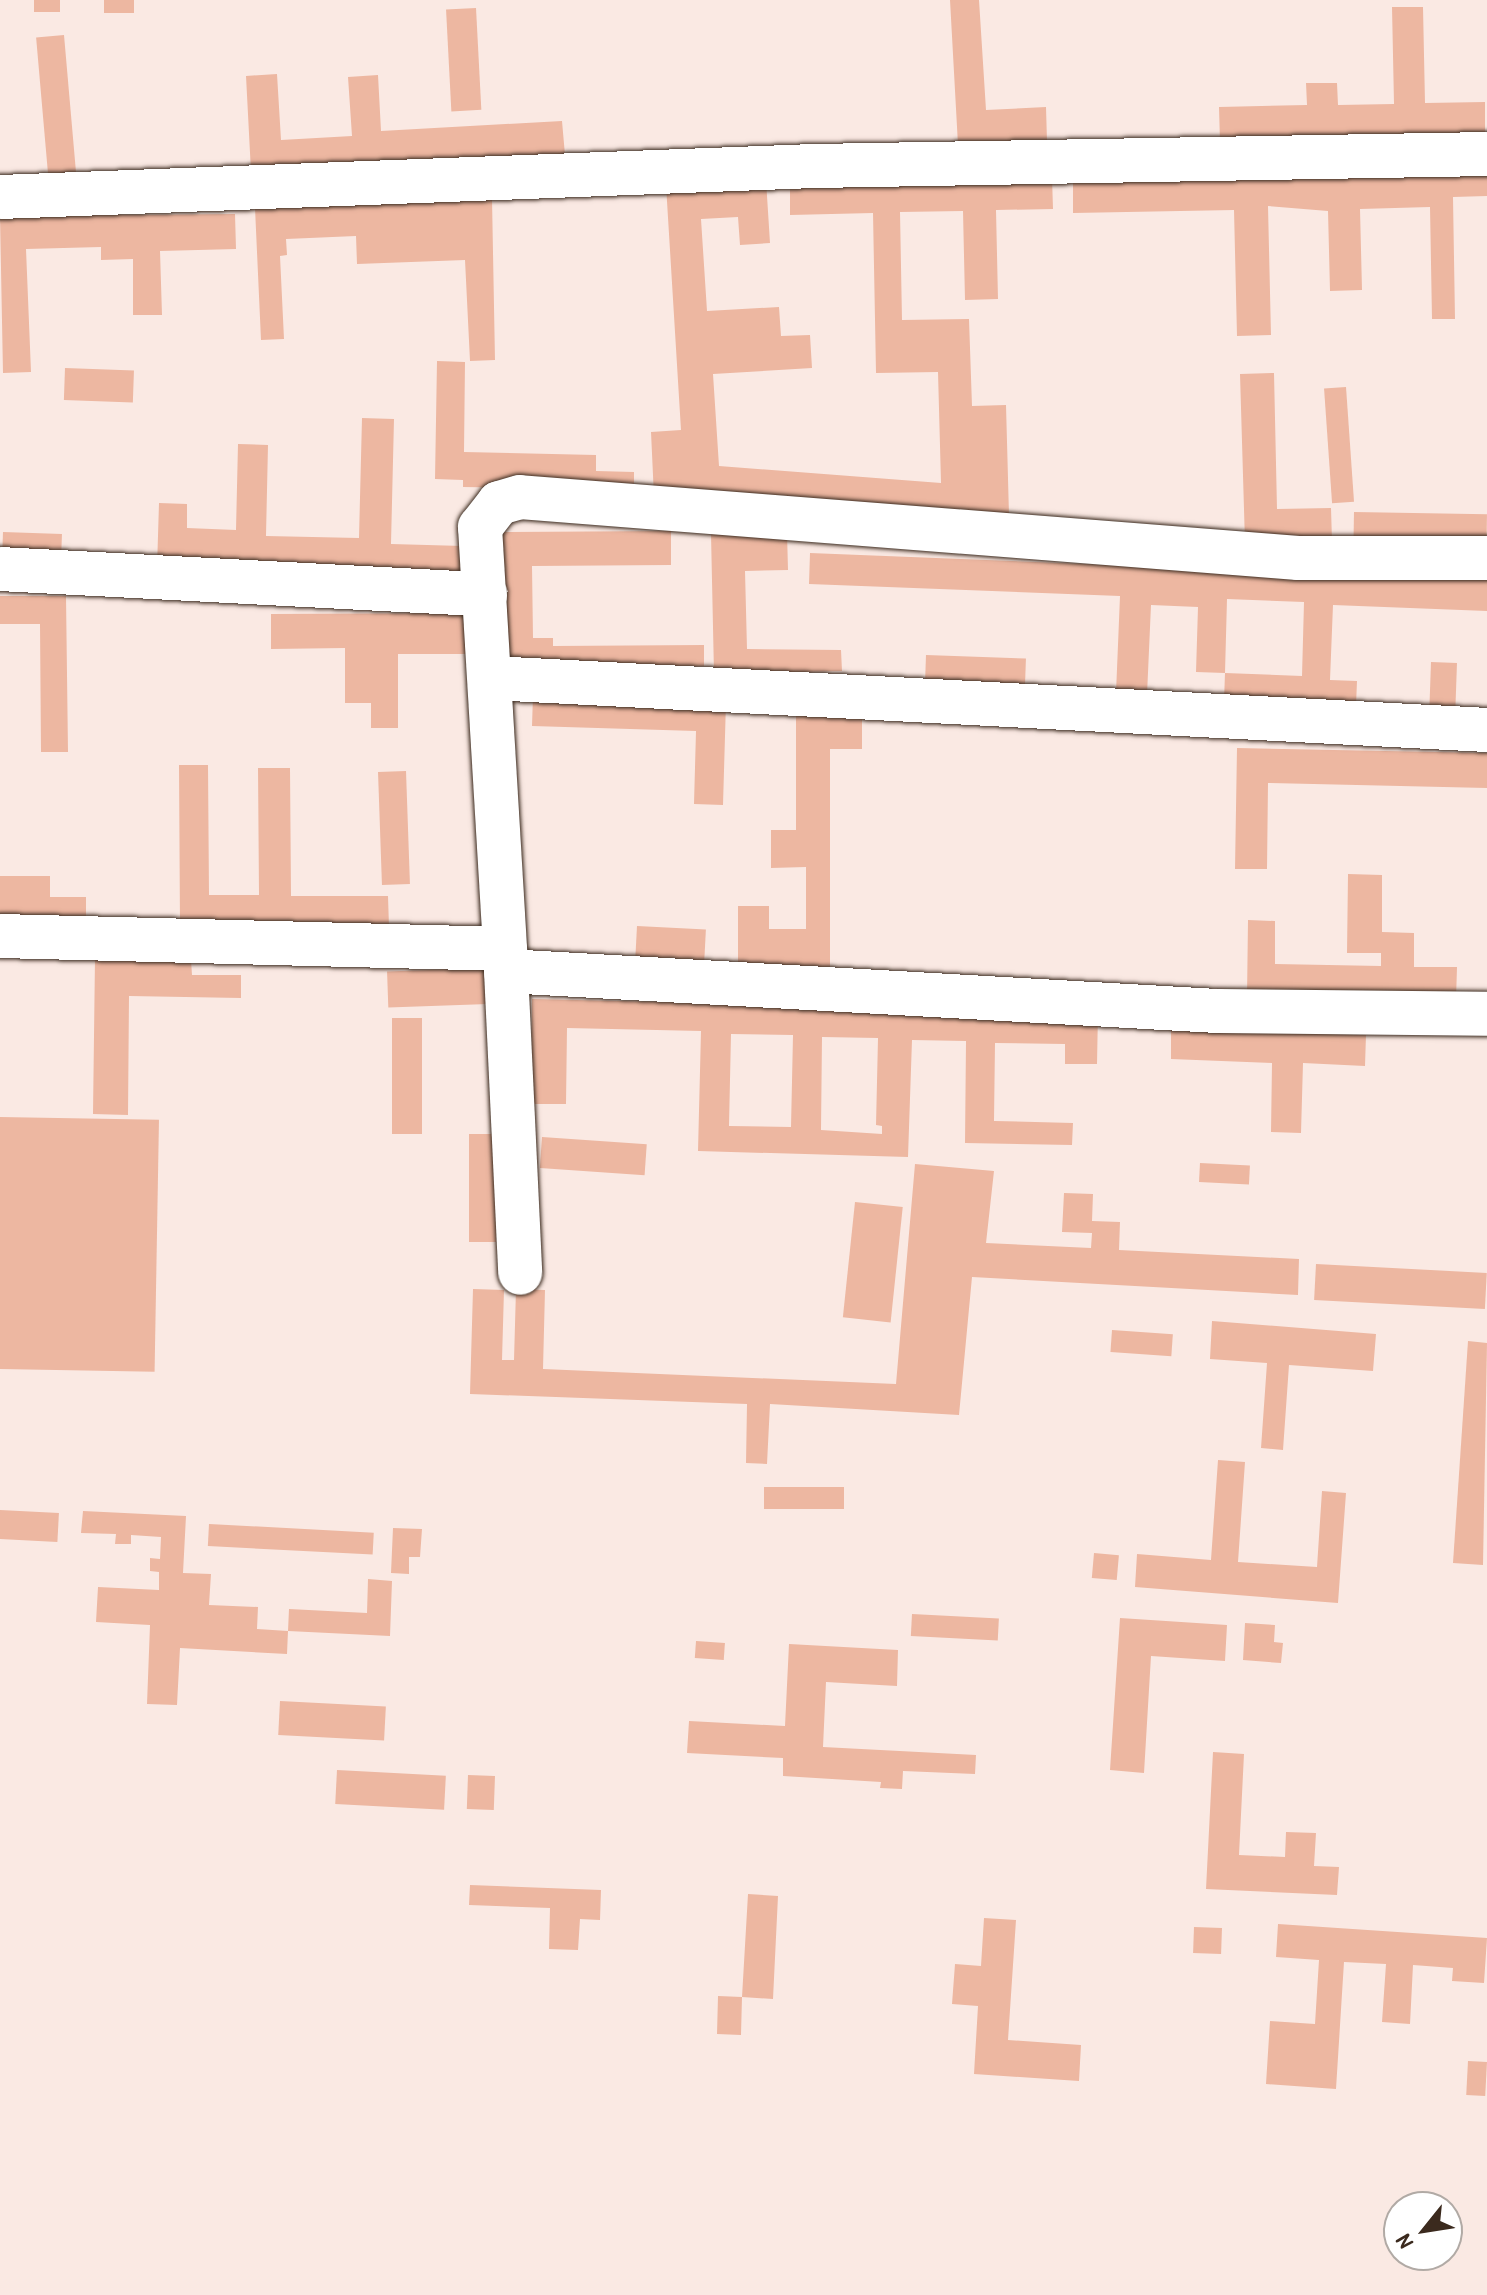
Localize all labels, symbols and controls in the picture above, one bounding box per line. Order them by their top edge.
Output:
north arrow [1383,2191,1463,2271]
text: N [1388,2229,1420,2255]

